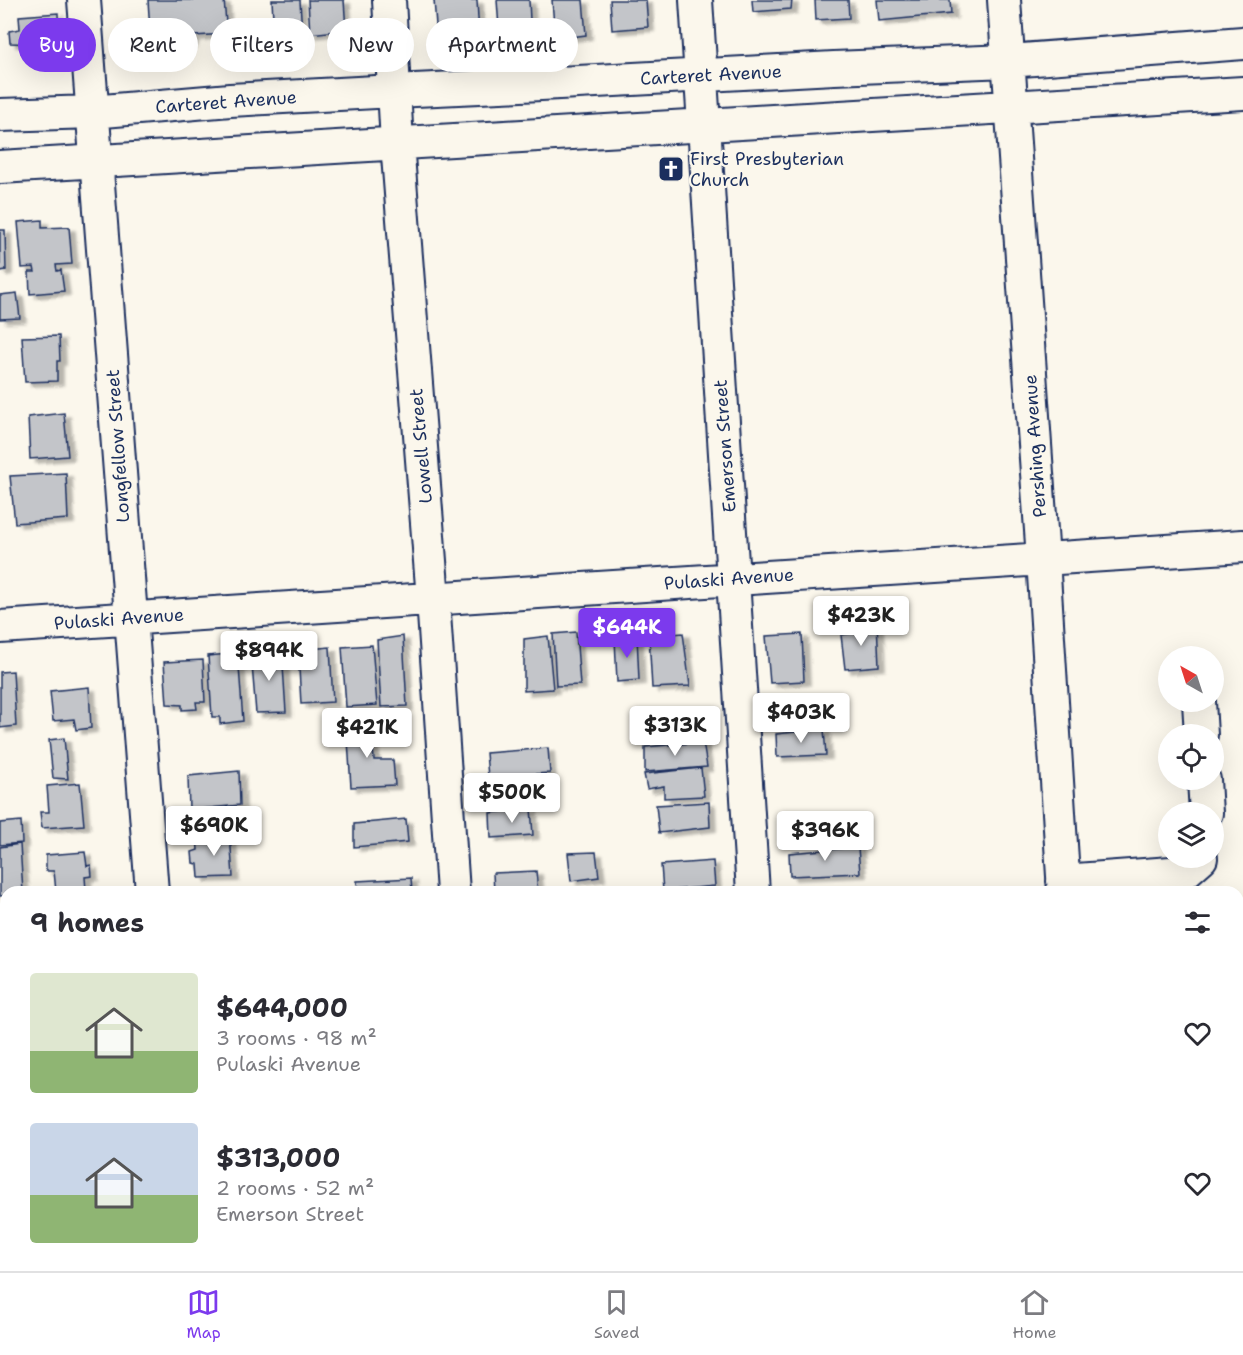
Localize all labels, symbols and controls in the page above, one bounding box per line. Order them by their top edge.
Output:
chip: Buy [18,18,96,72]
chip: Rent [108,18,198,72]
chip: Filters [210,18,315,72]
chip: New [327,18,414,72]
chip: Apartment [426,18,578,72]
street label: Carteret Avenue [640,59,782,91]
street label: Carteret Avenue [154,85,298,119]
place label: First Presbyterian Church [690,147,844,192]
church icon: First Presbyterian Church [656,154,686,184]
street label: Longfellow Street [101,368,135,524]
street label: Pershing Avenue [1018,374,1052,518]
street label: Emerson Street [708,378,742,513]
street label: Lowell Street [404,387,438,505]
street label: Pulaski Avenue [663,562,795,596]
pin: $423K [819,596,903,647]
street label: Pulaski Avenue [53,602,185,636]
text: $423K [827,602,895,628]
pin: $644K [585,608,669,659]
text: $644K [592,614,662,640]
pin: $894K [227,631,311,682]
text: $894K [234,637,304,663]
north arrow [1158,646,1224,712]
map controls [1158,646,1224,868]
pin: $403K [759,693,843,744]
text: $403K [767,699,835,725]
pin: $313K [633,706,717,757]
pin: $421K [325,708,409,759]
text: $313K [643,712,707,738]
text: $421K [336,714,398,740]
button: locate [1158,724,1224,790]
pin: $500K [470,773,554,824]
text: $500K [478,779,546,805]
button: layers [1158,802,1224,868]
pin: $690K [172,806,256,857]
pin: $396K [783,811,867,862]
text: $690K [180,812,248,838]
text: $396K [791,817,859,843]
text: 9 homes [30,905,144,940]
icon: filters [1181,906,1214,939]
text: $644,000 [216,990,348,1025]
icon: home [78,997,150,1069]
icon: heart [1181,1017,1214,1050]
text: 3 rooms · 98 m² [216,1025,377,1051]
text: Pulaski Avenue [216,1051,361,1077]
text: $313,000 [216,1140,340,1175]
icon: home [78,1147,150,1219]
icon: heart [1181,1167,1214,1200]
text: 2 rooms · 52 m² [216,1175,374,1201]
text: Emerson Street [216,1201,364,1227]
tab: Map [187,1286,221,1343]
tab: Saved [594,1286,639,1343]
tab: Home [1012,1286,1056,1343]

